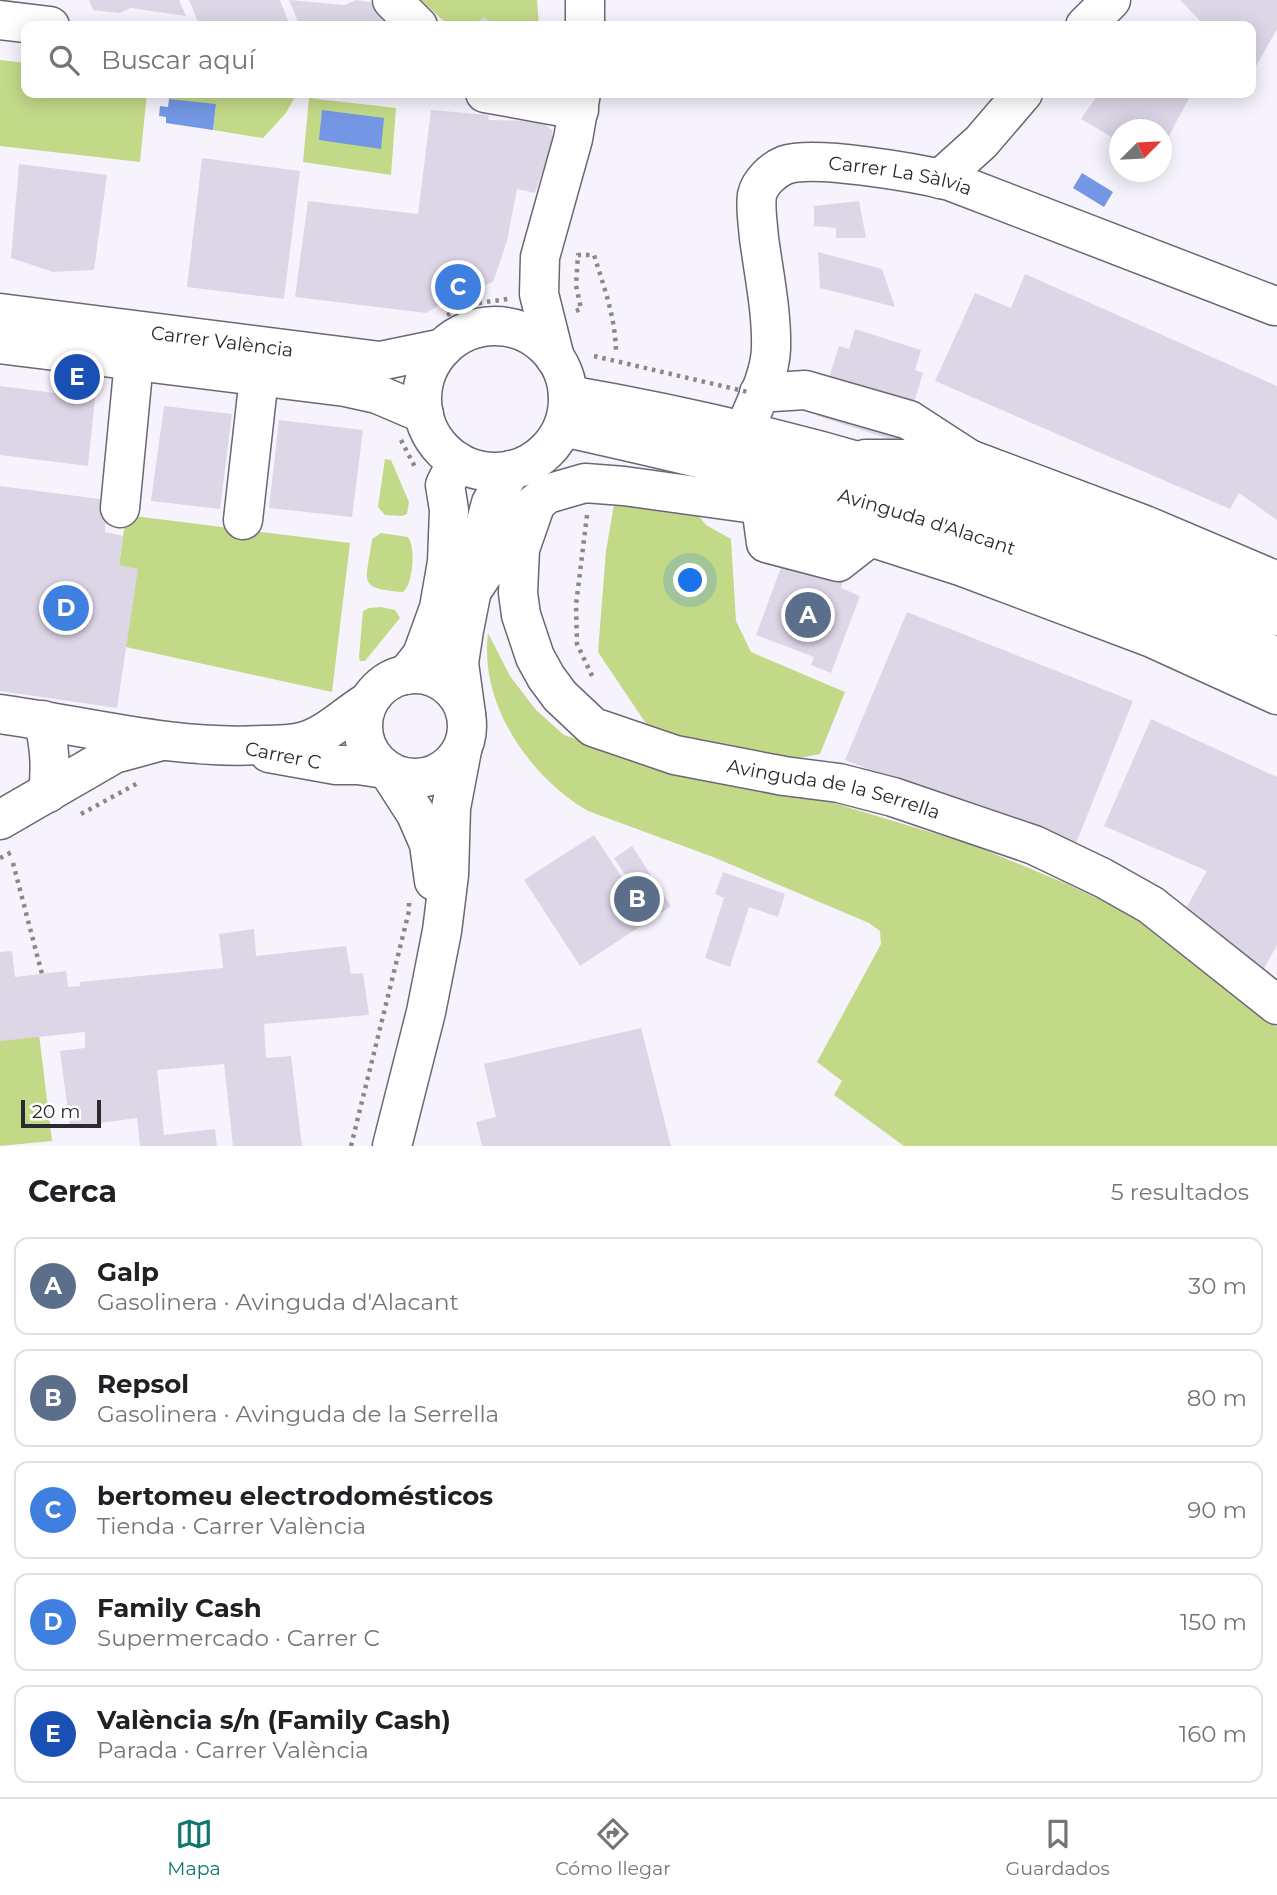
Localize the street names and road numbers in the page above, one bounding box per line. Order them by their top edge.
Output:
street label: Carrer La Sàlvia [828,152,975,200]
street label: Carrer València [150,321,295,362]
street label: Avinguda d'Alacant [835,484,1019,560]
street label: Carrer C [243,737,323,774]
street label: Avinguda de la Serrella [725,754,943,824]

